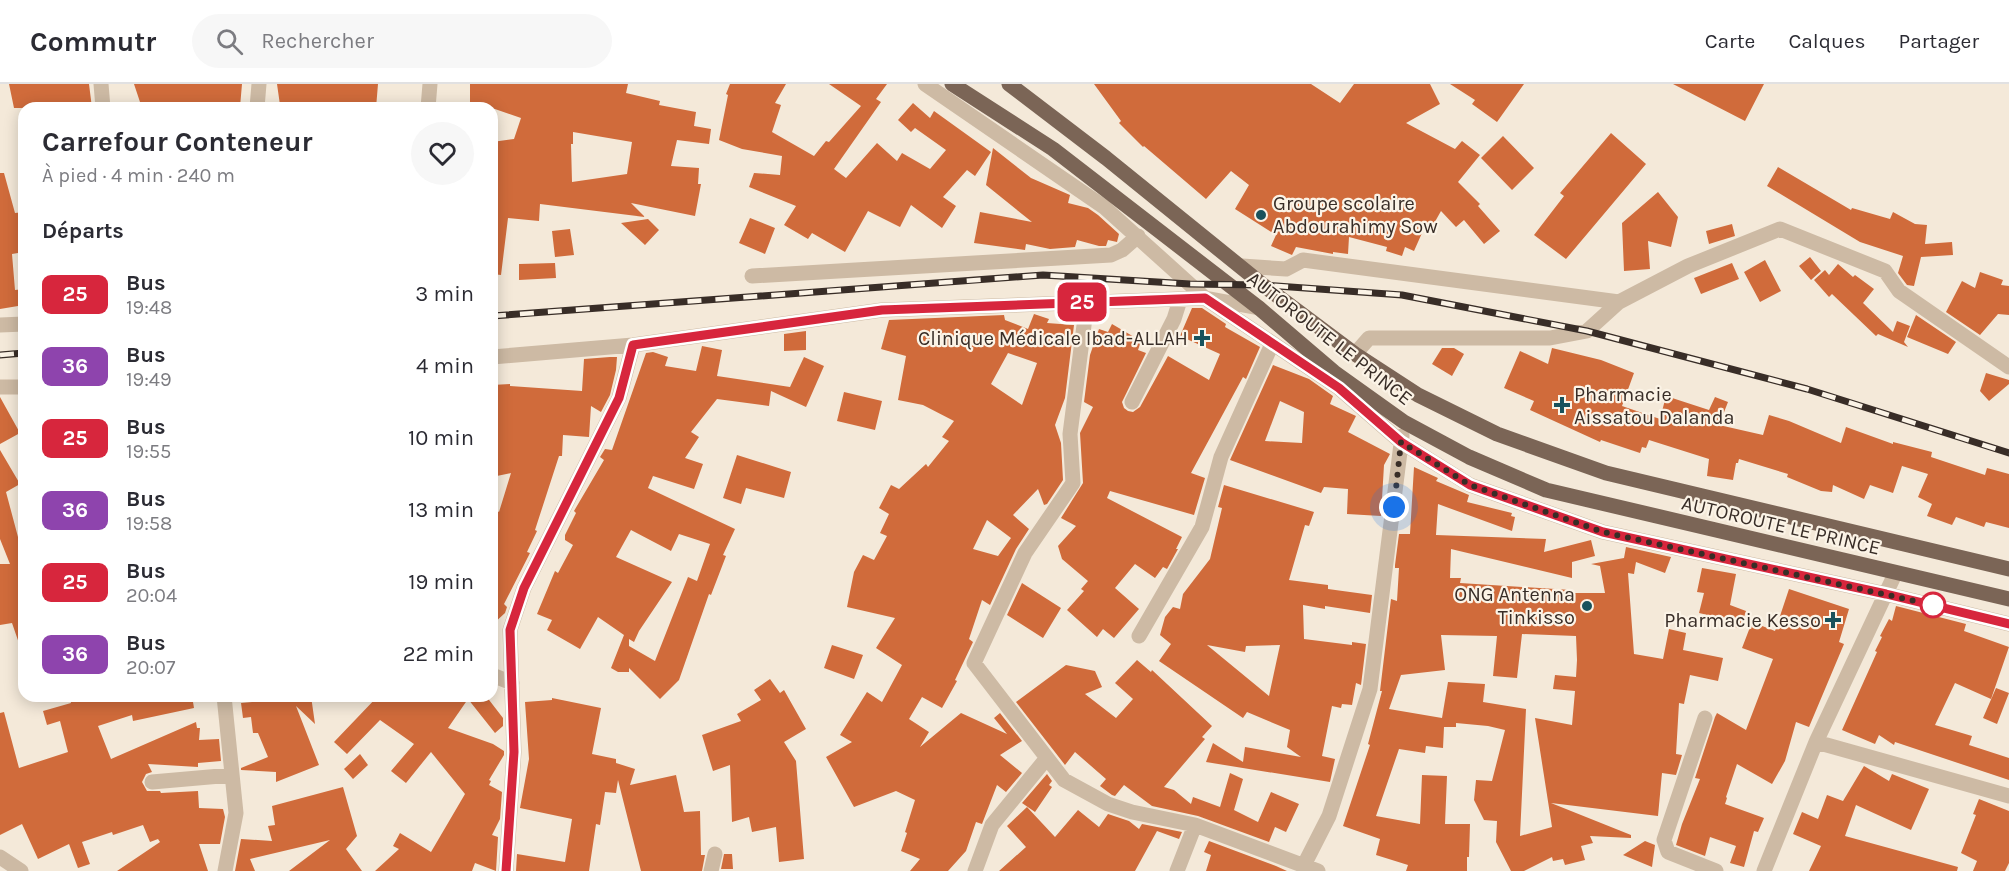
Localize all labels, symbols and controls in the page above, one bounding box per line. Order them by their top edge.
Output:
search box [192,14,612,68]
text: Commutr [30,25,156,58]
icon: search [213,25,246,58]
text: Rechercher [261,28,374,54]
text: Carte [1705,29,1755,53]
text: Calques [1788,29,1866,53]
text: Partager [1899,29,1979,53]
button: heart [411,122,474,185]
text: Carrefour Conteneur [42,125,312,158]
text: À pied · 4 min · 240 m [42,164,235,187]
place label: Groupe scolaire Abdourahimy Sow [1273,192,1438,238]
marker: Groupe scolaire Abdourahimy Sow [1254,208,1268,222]
text: Départs [42,218,124,244]
street label: AUTOROUTE LE PRINCE [1243,267,1417,410]
text: Bus [126,270,166,296]
text: 3 min [415,281,474,307]
text: 25 [63,282,87,306]
line badge: 25 [1055,282,1109,322]
text: 25 [1070,290,1094,314]
text: 19:48 [126,296,172,319]
place label: Clinique Médicale Ibad-ALLAH [918,327,1188,350]
marker: Clinique Médicale Ibad-ALLAH [1193,329,1211,347]
text: Bus [126,342,166,368]
text: 4 min [416,353,474,379]
text: 36 [62,354,88,378]
text: 19:49 [126,368,172,391]
place label: Pharmacie Aissatou Dalanda [1574,383,1735,429]
marker: Pharmacie Aissatou Dalanda [1555,398,1569,412]
text: Bus [126,414,166,440]
text: 10 min [408,425,474,451]
text: 25 [63,426,87,450]
text: 19:55 [126,440,171,463]
text: Bus [126,486,166,512]
street label: AUTOROUTE LE PRINCE [1679,491,1882,560]
your location [1379,492,1409,522]
text: 13 min [408,497,474,523]
text: 36 [62,498,88,522]
text: 19:58 [126,512,172,535]
text: Bus [126,558,166,584]
text: 19 min [408,569,474,595]
text: 25 [63,570,87,594]
place label: ONG Antenna Tinkisso [1454,583,1575,629]
text: 20:04 [126,584,177,607]
unlabelled marker [1920,592,1946,618]
marker: ONG Antenna Tinkisso [1580,599,1594,613]
place label: Pharmacie Kesso [1664,609,1821,632]
marker: Pharmacie Kesso [1826,613,1840,627]
text: Bus [126,630,166,656]
text: 22 min [403,641,474,667]
text: 36 [62,642,88,666]
text: 20:07 [126,656,175,679]

